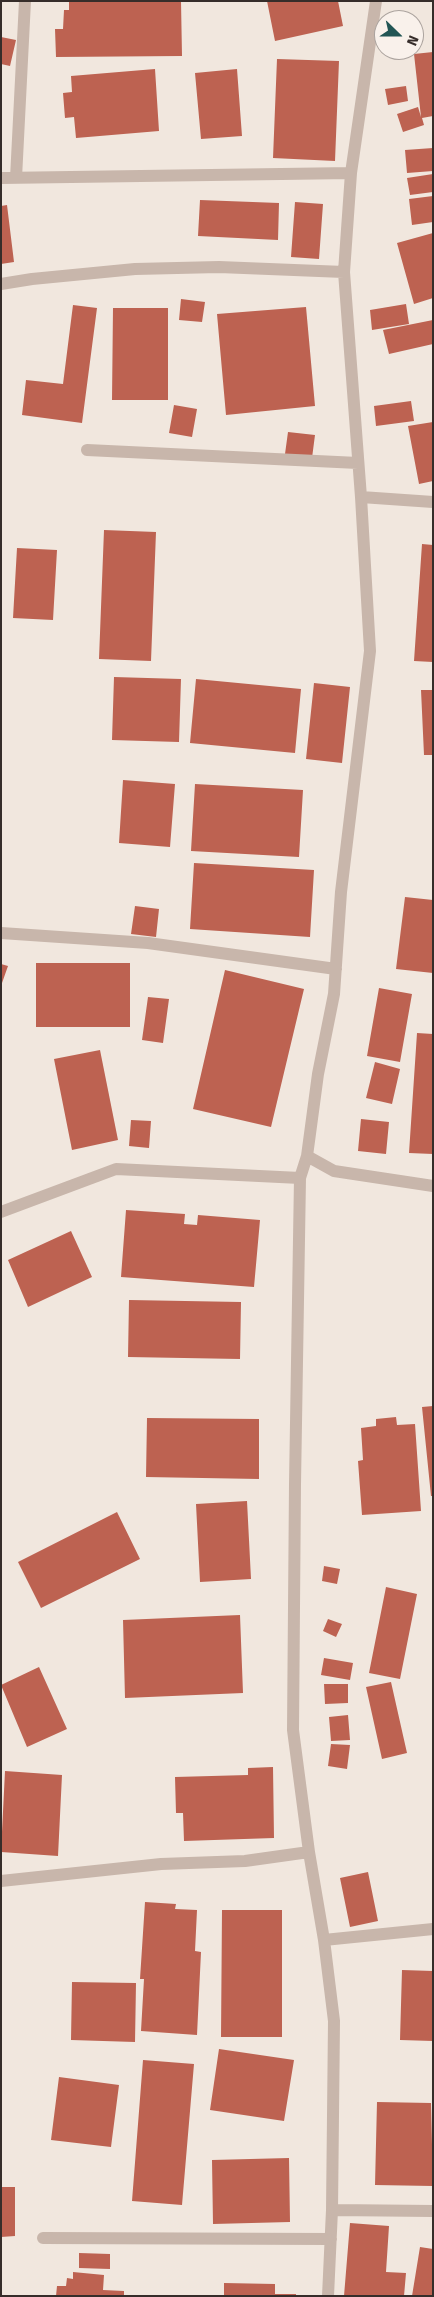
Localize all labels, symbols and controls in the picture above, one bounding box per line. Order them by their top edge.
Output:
north arrow [374,10,424,60]
text: N [403,33,422,48]

